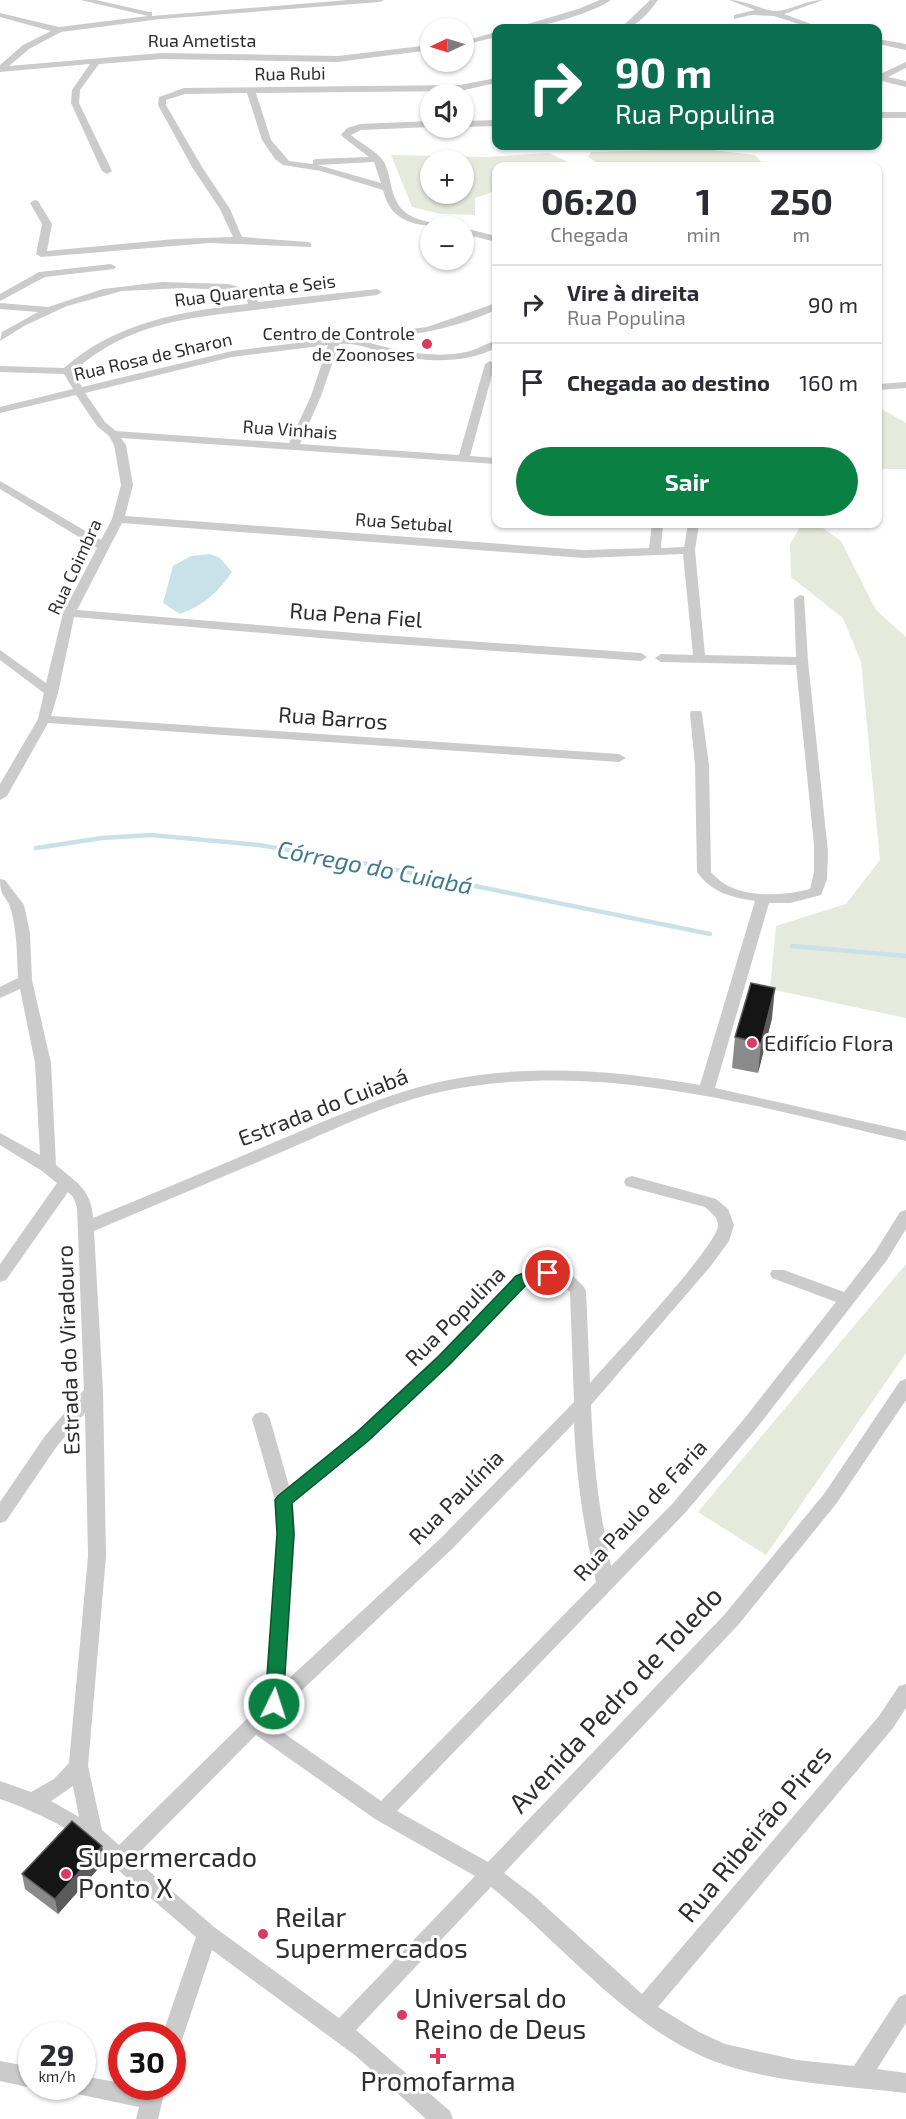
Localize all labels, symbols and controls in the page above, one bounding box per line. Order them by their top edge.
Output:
north arrow [420,18,474,72]
map controls [420,18,474,270]
street label: Rua Ametista [148,29,256,51]
text: 90 m [615,46,712,96]
icon: right [516,48,594,126]
street label: Rua Rubi [254,61,326,85]
button: sound [420,84,474,138]
text: Rua Populina [615,97,775,129]
button: + [420,150,474,204]
text: 06:20 [541,179,638,222]
text: 1 [696,179,711,222]
text: 250 [770,179,833,222]
button: − [420,216,474,270]
text: Chegada [550,222,628,246]
text: min [687,222,721,246]
text: m [793,222,810,246]
street label: Rua Quarenta e Seis [173,269,337,311]
text: Vire à direita [567,279,699,305]
icon: right [516,288,549,321]
text: 90 m [808,291,858,317]
text: Rua Populina [567,305,686,329]
place label: Centro de Controle de Zoonoses [263,322,415,365]
street label: Rua Rosa de Sharon [72,327,234,385]
marker: Centro de Controle de Zoonoses [420,337,434,351]
icon: arrive [516,366,549,399]
text: Chegada ao destino [567,369,770,395]
text: 160 m [799,369,858,395]
street label: Rua Vinhais [242,415,338,443]
button: Sair [516,447,858,516]
street label: Rua Setubal [355,508,454,536]
street label: Rua Coimbra [42,515,106,618]
street label: Rua Pena Fiel [289,596,424,632]
street label: Rua Barros [277,700,389,734]
water label: Córrego do Cuiabá [275,833,475,900]
place label: Edifício Flora [764,1029,894,1055]
marker: Edifício Flora [745,1036,759,1050]
street label: Estrada do Cuiabá [234,1062,411,1150]
street label: Estrada do Viradouro [50,1245,84,1456]
pin [522,1247,573,1298]
icon: arrive [531,1256,564,1289]
street label: Rua Populina [399,1260,510,1371]
street label: Rua Paulo de Faria [567,1433,711,1585]
street label: Rua Paulínia [403,1444,508,1549]
street label: Avenida Pedro de Toledo [501,1579,728,1818]
position arrow [242,1672,306,1736]
street label: Rua Ribeirão Pires [670,1738,837,1928]
place label: Supermercado Ponto X [78,1840,257,1903]
marker: Supermercado Ponto X [59,1867,73,1881]
place label: Reilar Supermercados [275,1900,468,1964]
marker: Reilar Supermercados [256,1927,270,1941]
place label: Universal do Reino de Deus [414,1981,586,2044]
marker: Universal do Reino de Deus [395,2008,409,2022]
speed limit sign: 30 [108,2022,186,2100]
text: 29 [39,2036,75,2072]
marker: Promofarma [431,2049,445,2063]
place label: Promofarma [360,2064,516,2096]
text: km/h [38,2067,76,2085]

